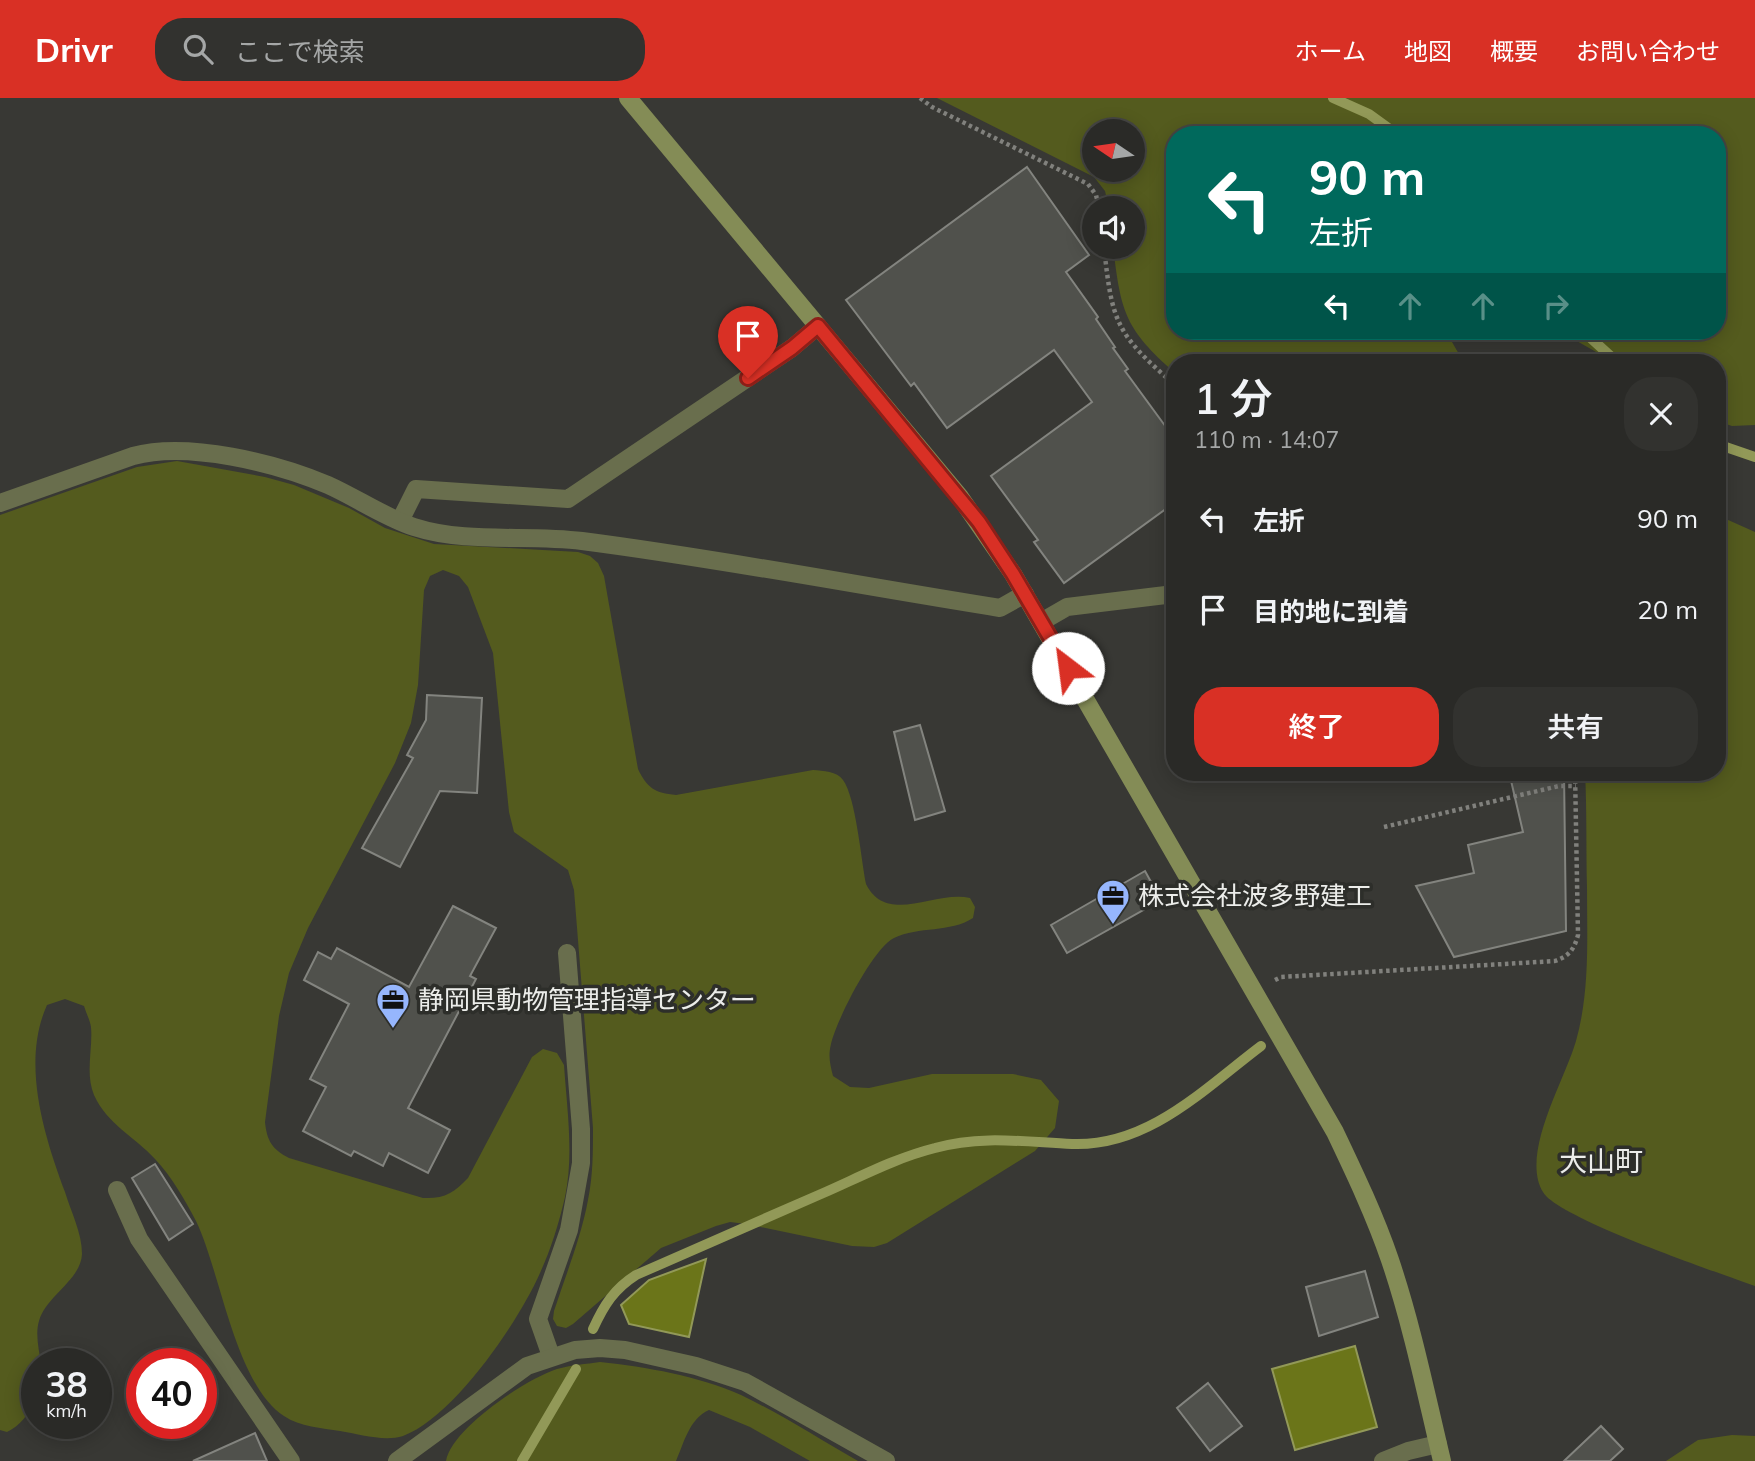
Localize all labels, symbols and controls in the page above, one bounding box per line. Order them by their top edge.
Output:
search box [155,18,645,81]
text: Drivr [35,29,113,70]
icon: search [179,30,217,68]
text: ここで検索 [235,35,365,68]
text: ホーム [1295,36,1366,66]
text: 地図 [1404,36,1452,66]
text: 概要 [1490,36,1538,66]
text: お問い合わせ [1576,36,1720,66]
north arrow [1082,119,1144,182]
map controls [1082,119,1145,259]
text: 90 m [1309,146,1425,207]
icon: left [1194,154,1285,245]
button: sound [1082,196,1145,259]
text: 左折 [1309,212,1373,252]
icon: left [1318,287,1356,325]
icon: ahead [1391,287,1429,325]
icon: ahead [1464,287,1502,325]
icon: right [1537,287,1575,325]
pin [718,306,778,378]
icon: arrive [729,317,767,355]
text: 1 分 [1194,372,1272,425]
button: close [1624,377,1698,451]
text: 110 m · 14:07 [1194,425,1339,454]
icon: left [1194,500,1232,538]
text: 90 m [1637,502,1698,535]
text: 左折 [1253,504,1305,537]
icon: arrive [1194,591,1232,629]
text: 20 m [1637,593,1698,626]
text: 目的地に到着 [1253,595,1409,628]
position arrow [1031,631,1105,705]
button: 終了 [1194,687,1439,767]
button: 共有 [1453,687,1698,767]
office icon: 株式会社波多野建工 [1094,877,1132,926]
place label: 株式会社波多野建工 [1138,879,1372,912]
office icon: 静岡県動物管理指導センター [374,981,412,1030]
place label: 静岡県動物管理指導センター [418,983,756,1016]
district label: 大山町 [1559,1143,1643,1178]
speed limit sign: 40 [126,1348,217,1439]
text: 38 [45,1362,88,1406]
text: km/h [46,1399,87,1422]

